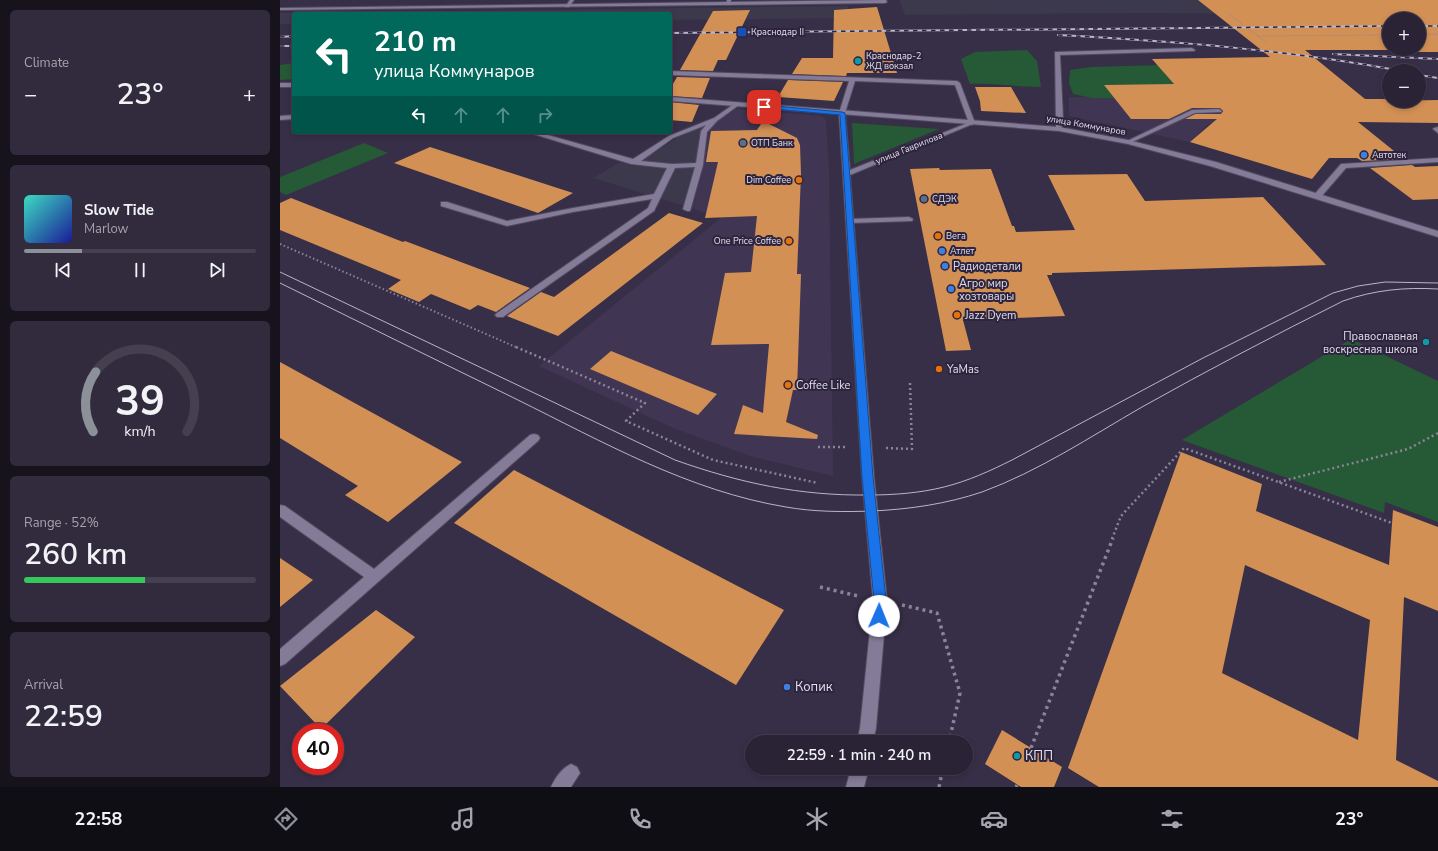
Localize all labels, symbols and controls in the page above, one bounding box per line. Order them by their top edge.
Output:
map controls [1382,12,1426,108]
button: + [1382,12,1426,56]
text: 210 m [374,23,457,61]
marker: Краснодар II [736,26,748,38]
place label: Краснодар II [751,26,804,38]
icon: left [308,28,360,80]
place label: Краснодар-2 ЖД вокзал [866,50,921,72]
text: Climate [24,54,69,72]
marker: Краснодар-2 ЖД вокзал [853,56,863,66]
text: улица Коммунаров [374,59,535,83]
button: − [1382,64,1426,108]
text: 23° [116,74,164,115]
text: − [24,80,37,110]
text: + [243,80,256,110]
pin [747,90,781,124]
icon: arrive [753,96,775,118]
icon: left [408,104,430,126]
icon: ahead [450,104,472,126]
icon: ahead [492,104,514,126]
icon: right [534,104,556,126]
street label: улица Коммунаров [1045,112,1127,138]
street label: улица Гаврилова [874,129,945,167]
place label: ОТП Банк [751,137,793,149]
marker: ОТП Банк [738,138,748,148]
place label: Автотек [1372,149,1407,161]
marker: Автотек [1359,150,1369,160]
place label: Dim Coffee [746,174,791,186]
marker: Dim Coffee [794,175,804,185]
place label: СДЭК [932,193,957,205]
marker: СДЭК [919,194,929,204]
text: Slow Tide [84,200,154,220]
text: Marlow [84,220,129,238]
place label: Вега [946,230,966,242]
marker: Вега [933,231,943,241]
place label: One Price Coffee [714,235,781,247]
marker: One Price Coffee [784,236,794,246]
place label: Атлет [950,245,974,257]
marker: Атлет [937,246,947,256]
icon: previous [52,259,74,281]
icon: pause [129,259,151,281]
icon: next [206,259,228,281]
place label: Радиодетали [953,259,1021,274]
marker: Радиодетали [940,261,950,271]
place label: Агро мир хозтовары [959,276,1014,304]
marker: Агро мир хозтовары [946,284,956,294]
place label: Jazz Dyem [964,308,1016,323]
marker: Jazz Dyem [952,310,962,320]
place label: Православная воскресная школа [1323,329,1418,357]
marker: Православная воскресная школа [1421,337,1431,347]
place label: YaMas [946,362,979,377]
marker: YaMas [934,364,944,374]
text: 39 [115,372,165,429]
place label: Coffee Like [796,378,850,393]
marker: Coffee Like [783,380,793,390]
text: km/h [124,421,156,440]
text: Range · 52% [24,514,99,532]
text: 260 km [24,534,127,575]
position arrow [858,595,900,637]
text: Arrival [24,676,63,694]
place label: Копик [795,678,833,696]
marker: Копик [782,682,792,692]
text: 22:59 [24,696,103,737]
speed limit sign: 40 [292,723,344,775]
text: 22:59 · 1 min · 240 m [787,745,931,765]
place label: КПП [1025,747,1053,765]
marker: КПП [1012,751,1022,761]
icon: directions [272,805,300,833]
icon: music [449,805,477,833]
icon: phone [626,805,654,833]
icon: climate [803,805,831,833]
icon: car [980,805,1008,833]
icon: filters [1158,805,1186,833]
text: 22:58 [75,807,122,831]
text: 23° [1335,807,1363,831]

